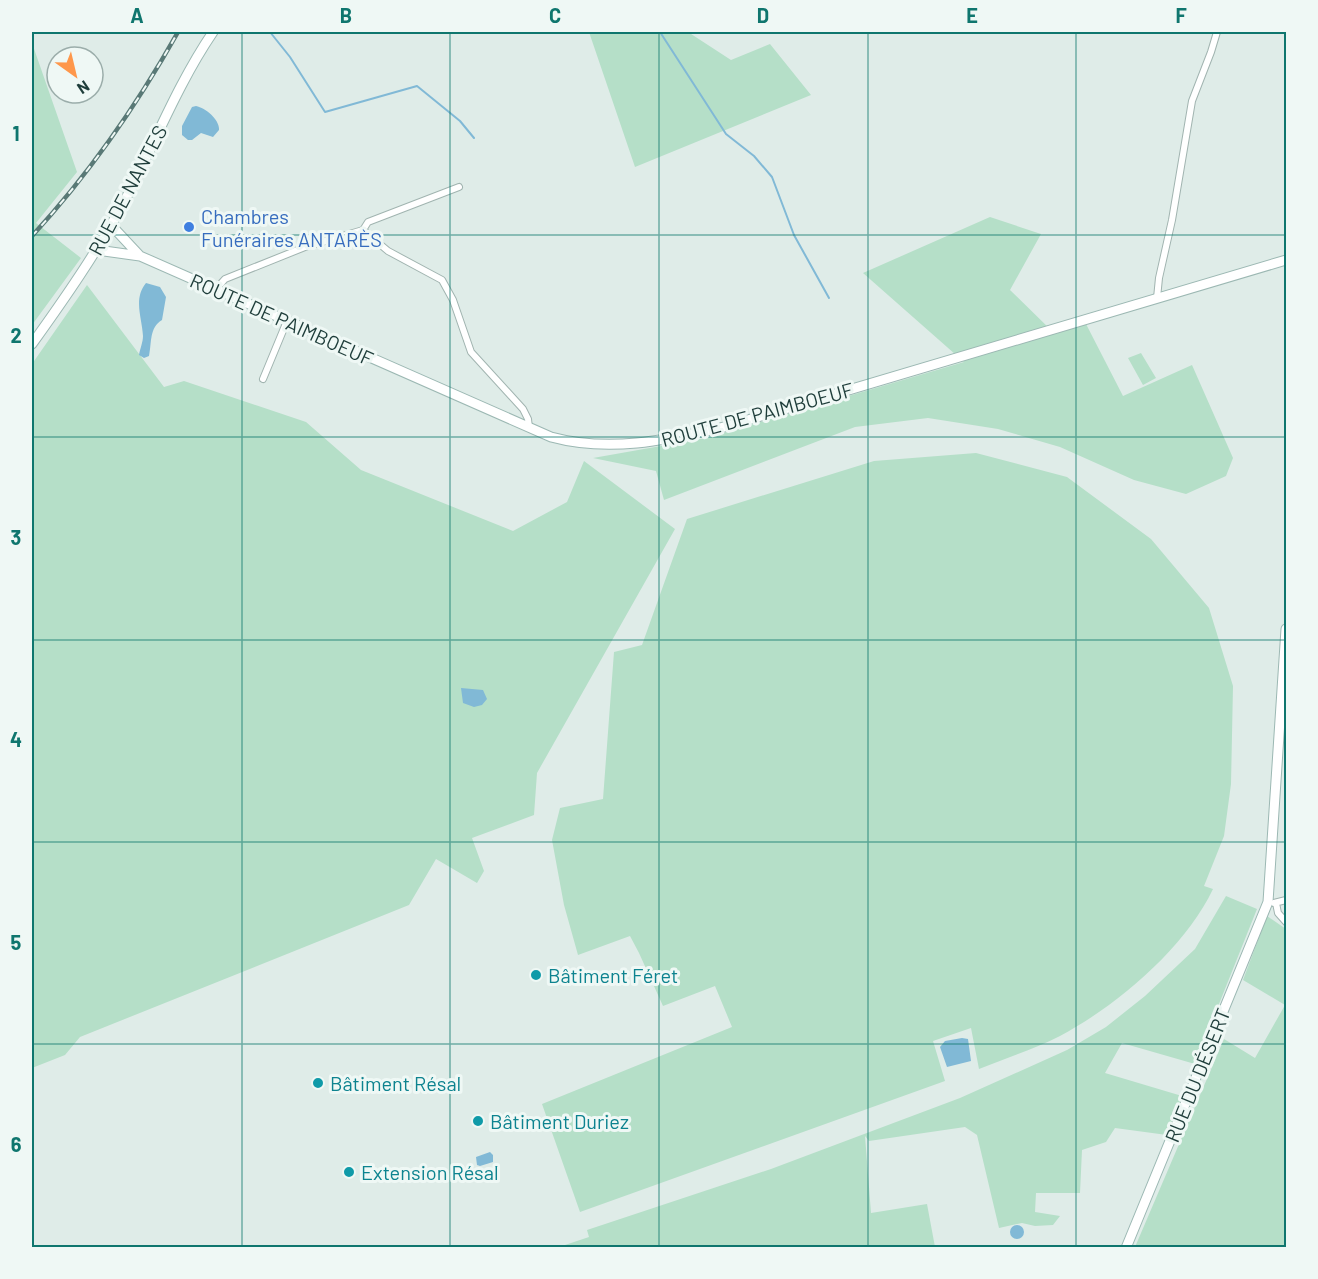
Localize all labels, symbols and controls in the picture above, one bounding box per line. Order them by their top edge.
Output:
text: A [130,3,144,27]
text: B [340,3,352,27]
text: C [549,3,561,27]
text: D [757,3,769,27]
text: E [966,3,978,27]
text: F [1175,3,1187,27]
north arrow [45,45,105,105]
text: N [74,77,93,99]
text: 1 [12,121,20,145]
street label: RUE DE NANTES [83,121,171,259]
place label: Chambres Funéraires ANTARÈS [201,204,382,251]
marker: Chambres Funéraires ANTARÈS [182,220,196,234]
street label: ROUTE DE PAIMBOEUF [187,268,377,370]
text: 2 [10,323,22,347]
street label: ROUTE DE PAIMBOEUF [658,377,856,451]
text: 3 [11,525,21,549]
text: 4 [10,727,22,751]
text: 5 [11,930,22,954]
place label: Bâtiment Féret [548,963,678,987]
marker: Bâtiment Féret [529,968,543,982]
street label: RUE DU DÉSERT [1159,1004,1235,1146]
place label: Bâtiment Résal [330,1071,461,1095]
marker: Bâtiment Résal [311,1076,325,1090]
place label: Bâtiment Duriez [490,1109,629,1133]
marker: Bâtiment Duriez [471,1114,485,1128]
text: 6 [11,1132,22,1156]
place label: Extension Résal [361,1160,499,1184]
marker: Extension Résal [342,1165,356,1179]

